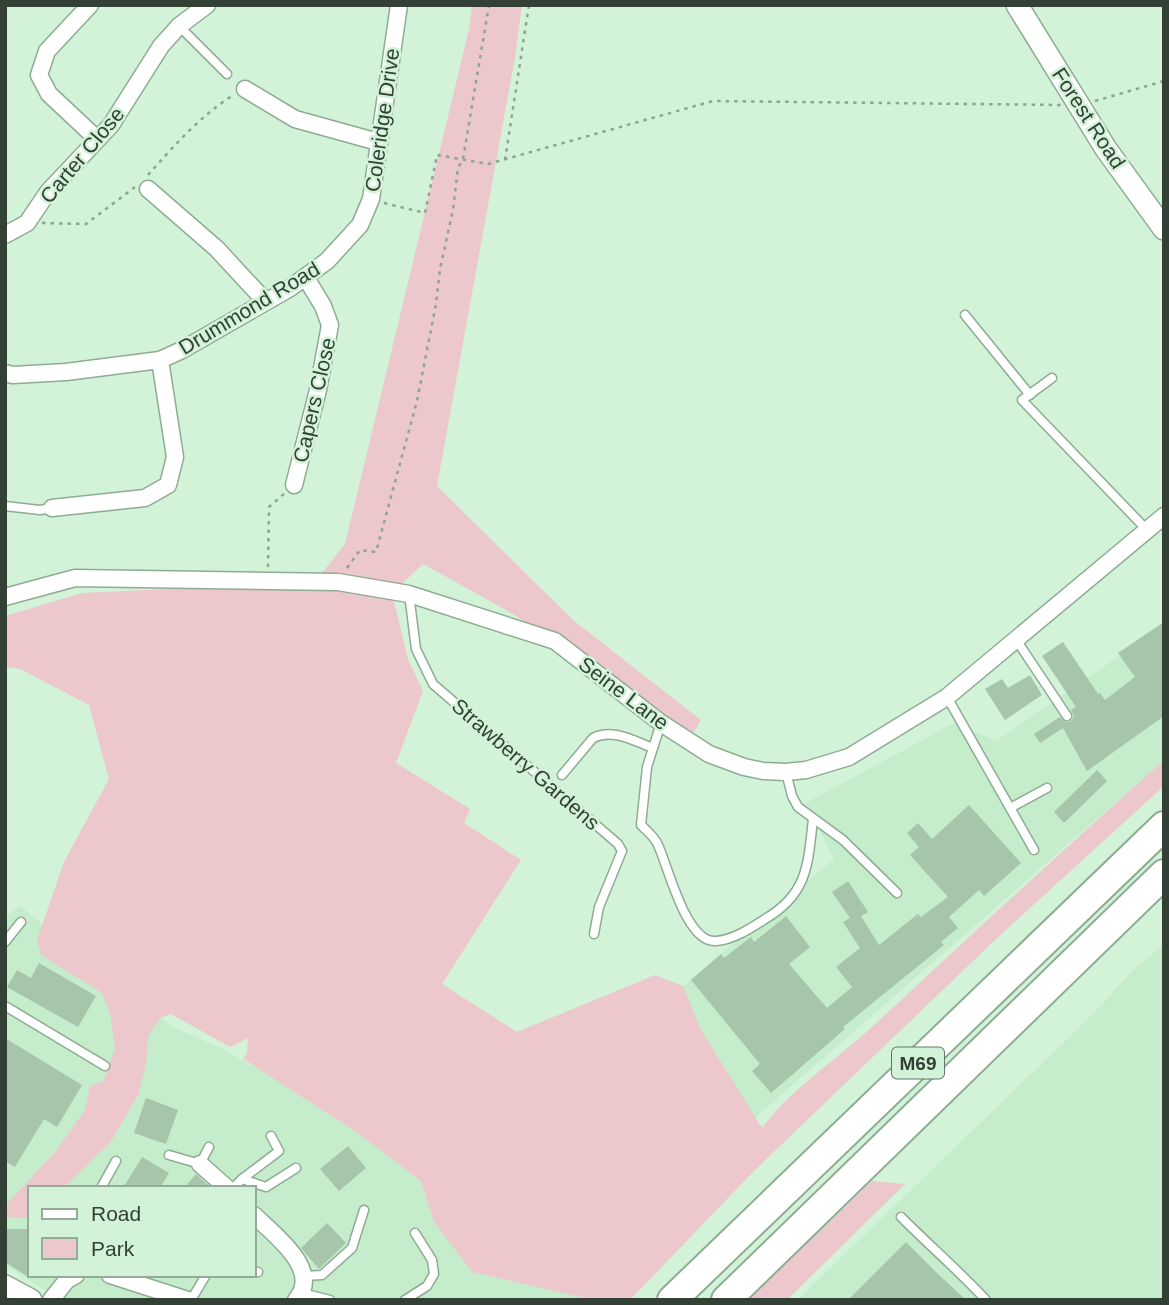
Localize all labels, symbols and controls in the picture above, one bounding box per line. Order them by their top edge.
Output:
street label: Coleridge Drive [361,47,403,193]
street label: Forest Road [1048,63,1130,173]
street label: Carter Close [35,102,129,208]
street label: Drummond Road [175,257,323,359]
street label: Capers Close [288,335,340,465]
street label: Seine Lane [575,652,673,734]
street label: Strawberry Gardens [448,694,604,834]
road number: M69 [892,1048,944,1078]
legend [28,1186,256,1277]
text: Road [91,1202,141,1225]
text: Park [91,1237,135,1260]

